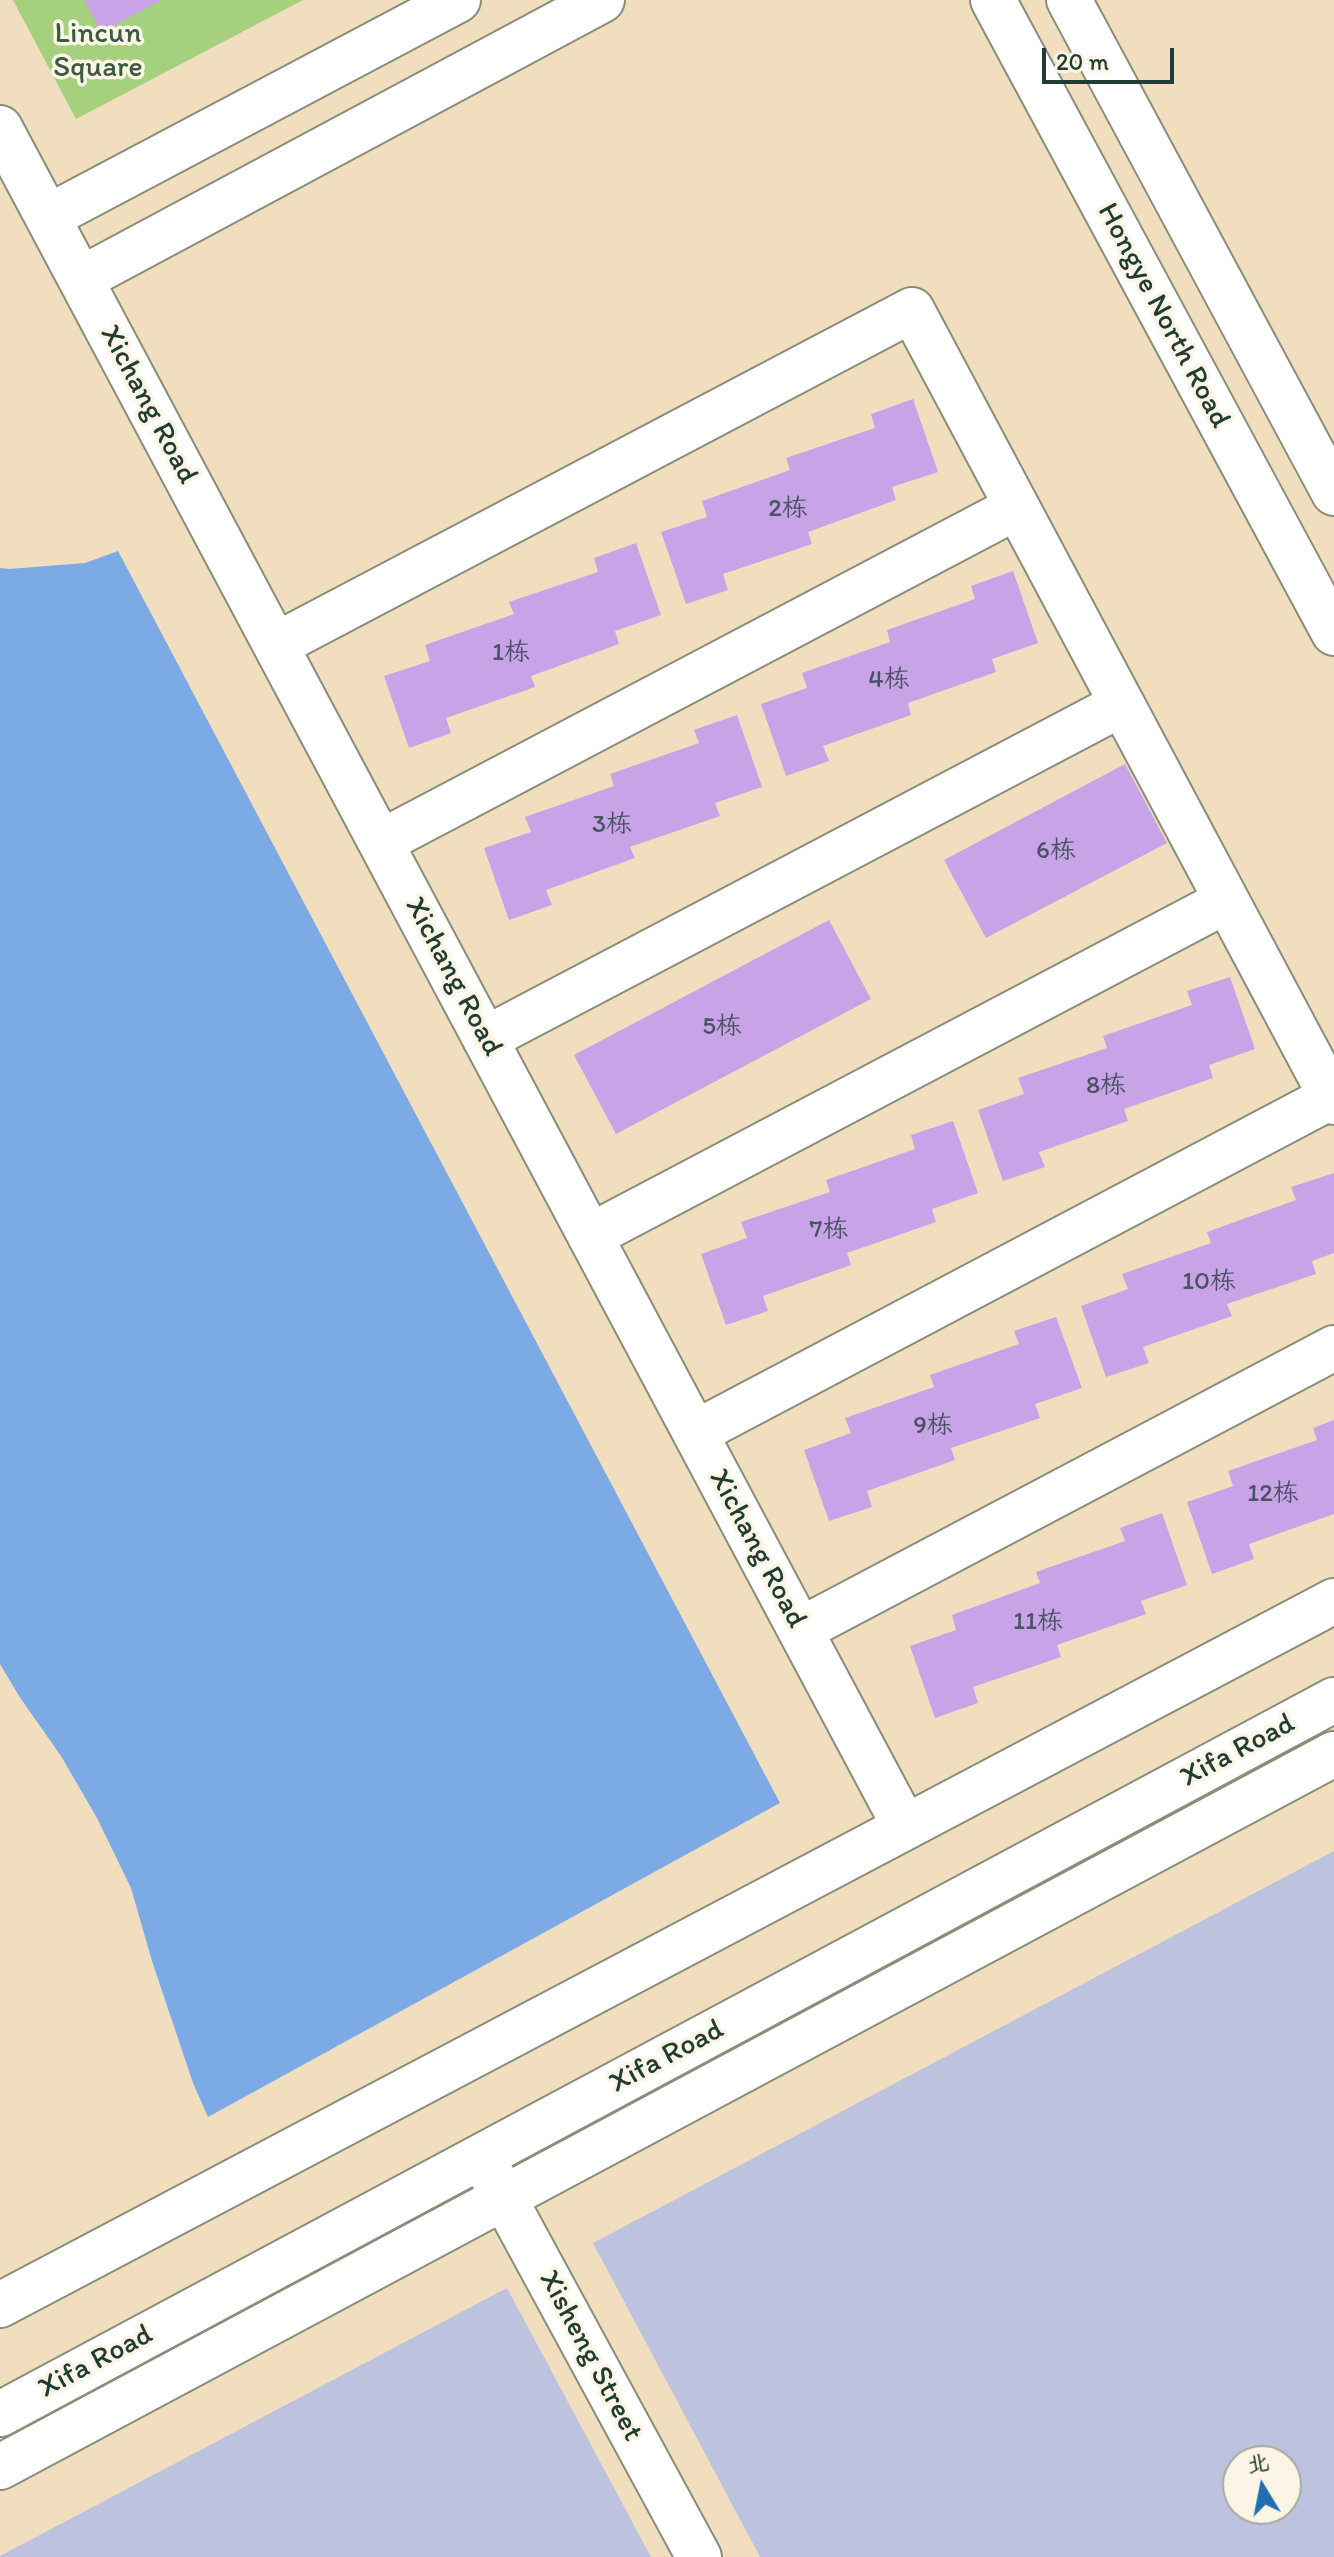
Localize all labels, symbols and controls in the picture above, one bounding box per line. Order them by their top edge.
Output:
park label: Lincun Square [53,16,143,86]
scale bar [1046,32,1178,82]
text: 20 m [1056,47,1109,76]
street label: Hongye North Road [1089,197,1237,435]
street label: Xichang Road [91,319,205,491]
house number: 2栋 [768,493,808,525]
house number: 1栋 [492,637,530,669]
house number: 4栋 [868,664,910,696]
house number: 3栋 [592,809,632,841]
house number: 6栋 [1036,835,1076,867]
street label: Xichang Road [396,891,510,1063]
house number: 5栋 [702,1011,742,1043]
house number: 8栋 [1086,1070,1126,1102]
house number: 7栋 [810,1214,848,1246]
house number: 10栋 [1182,1266,1236,1298]
house number: 9栋 [913,1410,953,1442]
street label: Xichang Road [700,1463,814,1635]
house number: 12栋 [1247,1478,1299,1510]
house number: 11栋 [1013,1606,1063,1638]
street label: Xifa Road [1175,1706,1301,1796]
street label: Xifa Road [604,2012,730,2102]
street label: Xisheng Street [530,2264,650,2448]
street label: Xifa Road [33,2317,159,2407]
north arrow [1222,2445,1302,2525]
text: 北 [1245,2448,1271,2478]

